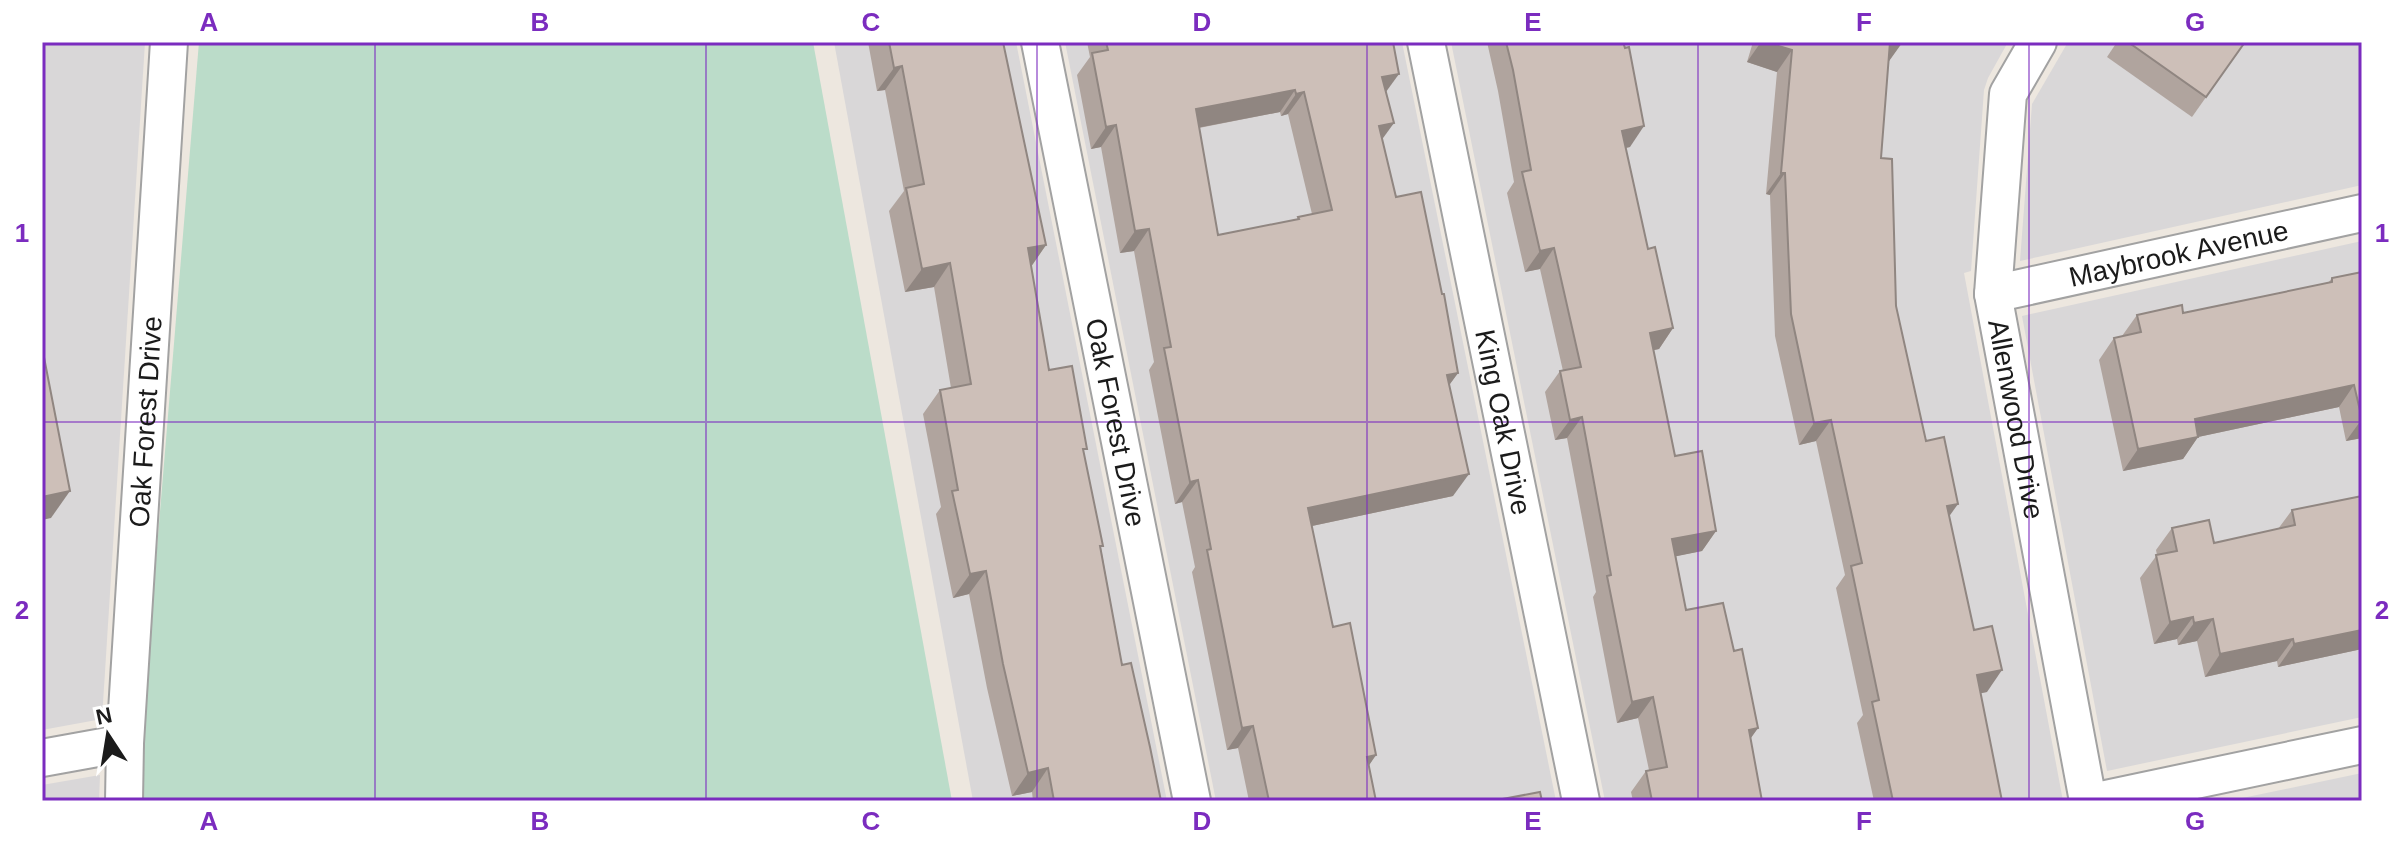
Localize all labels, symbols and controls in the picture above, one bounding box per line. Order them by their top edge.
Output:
text: A [200,7,219,37]
text: B [531,7,549,37]
text: C [862,7,881,37]
text: D [1193,7,1211,37]
text: E [1524,7,1542,37]
text: F [1856,7,1872,37]
text: G [2185,7,2205,37]
street label: Maybrook Avenue [2066,215,2291,293]
text: 1 [15,218,29,248]
text: 1 [2375,218,2389,248]
street label: Oak Forest Drive [124,315,168,528]
street label: Oak Forest Drive [1080,316,1152,529]
street label: Allenwood Drive [1982,317,2050,522]
street label: King Oak Drive [1469,327,1537,518]
text: 2 [15,595,29,625]
text: 2 [2375,595,2389,625]
north arrow [68,695,148,775]
text: N [94,702,114,730]
text: A [200,806,219,836]
text: B [531,806,549,836]
text: C [862,806,881,836]
text: D [1193,806,1211,836]
text: E [1524,806,1542,836]
text: F [1856,806,1872,836]
text: G [2185,806,2205,836]

